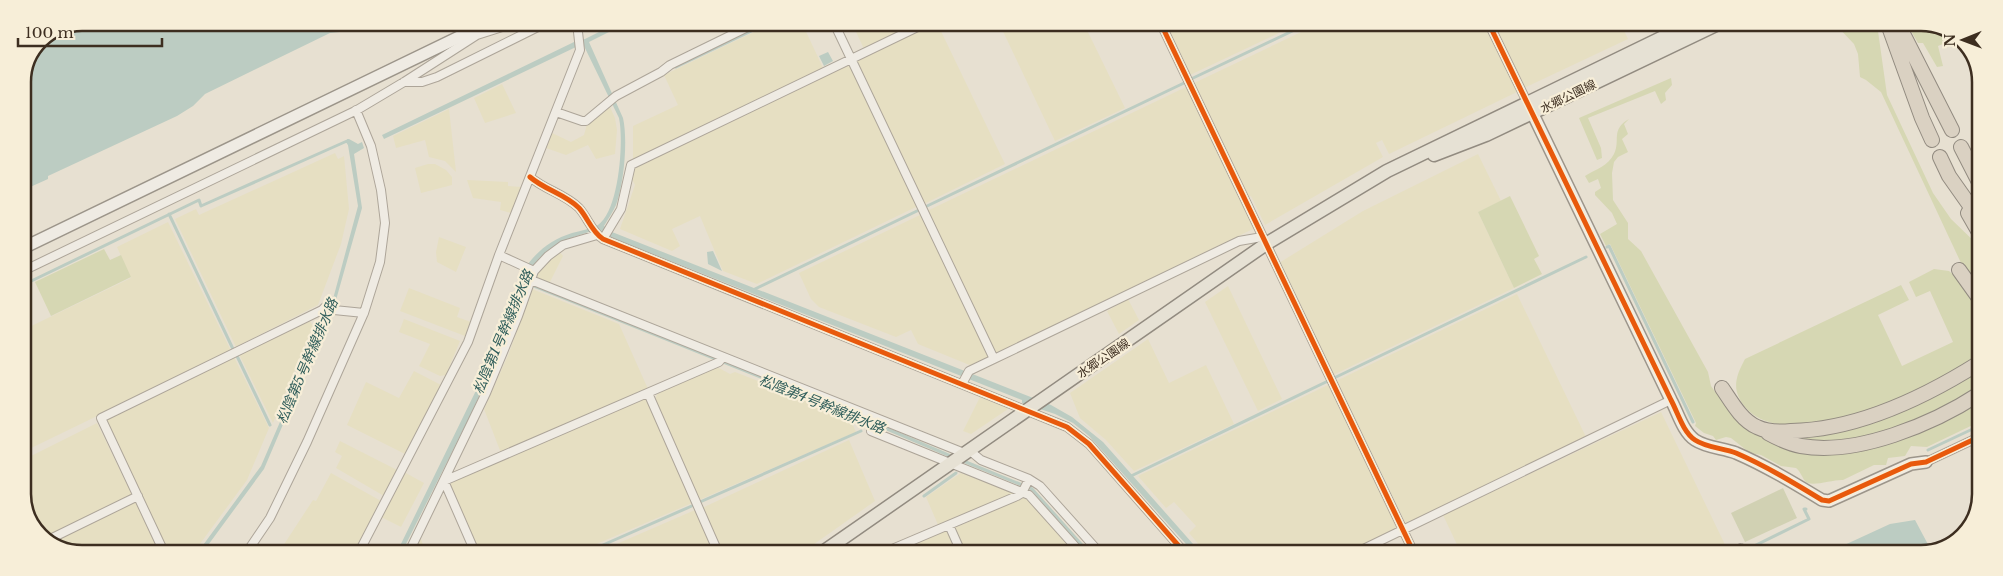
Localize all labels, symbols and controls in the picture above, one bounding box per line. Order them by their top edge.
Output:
scale bar [18,15,161,47]
north arrow [1938,15,1988,65]
text: 100 m [25,23,74,42]
text: N [1941,33,1959,47]
street label: 水郷公園線 [1538,76,1598,116]
water label: 松陰第1号幹線排水路 [469,267,538,397]
water label: 松陰第5号幹線排水路 [272,295,342,426]
street label: 水郷公園線 [1074,335,1132,381]
water label: 松陰第4号幹線排水路 [756,371,888,438]

